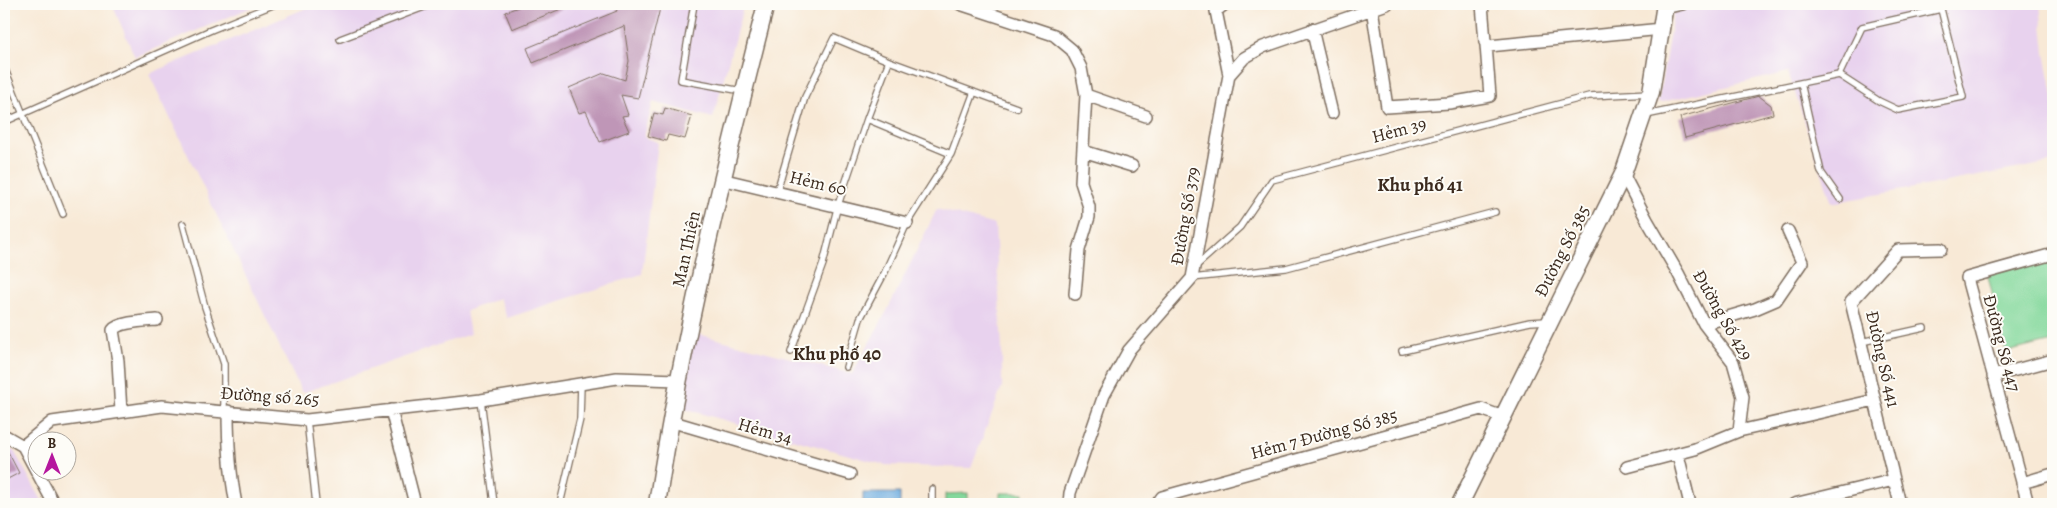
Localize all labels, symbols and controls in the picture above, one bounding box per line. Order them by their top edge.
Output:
street label: Hẻm 39 [1369,111,1429,149]
street label: Hẻm 60 [787,165,849,201]
street label: Đường Số 379 [1165,165,1205,267]
district label: Khu phố 41 [1377,172,1463,198]
street label: Đường Số 385 [1529,201,1595,301]
street label: Man Thiện [666,208,706,290]
street label: Đường Số 429 [1687,265,1759,365]
street label: Đường Số 447 [1977,292,2027,395]
street label: Đường Số 441 [1860,308,1906,410]
district label: Khu phố 40 [793,341,882,367]
street label: Đường số 265 [220,381,320,411]
street label: Hẻm 7 Đường Số 385 [1248,403,1400,465]
street label: Hẻm 34 [735,412,795,450]
north arrow [28,430,78,480]
text: B [48,434,57,453]

